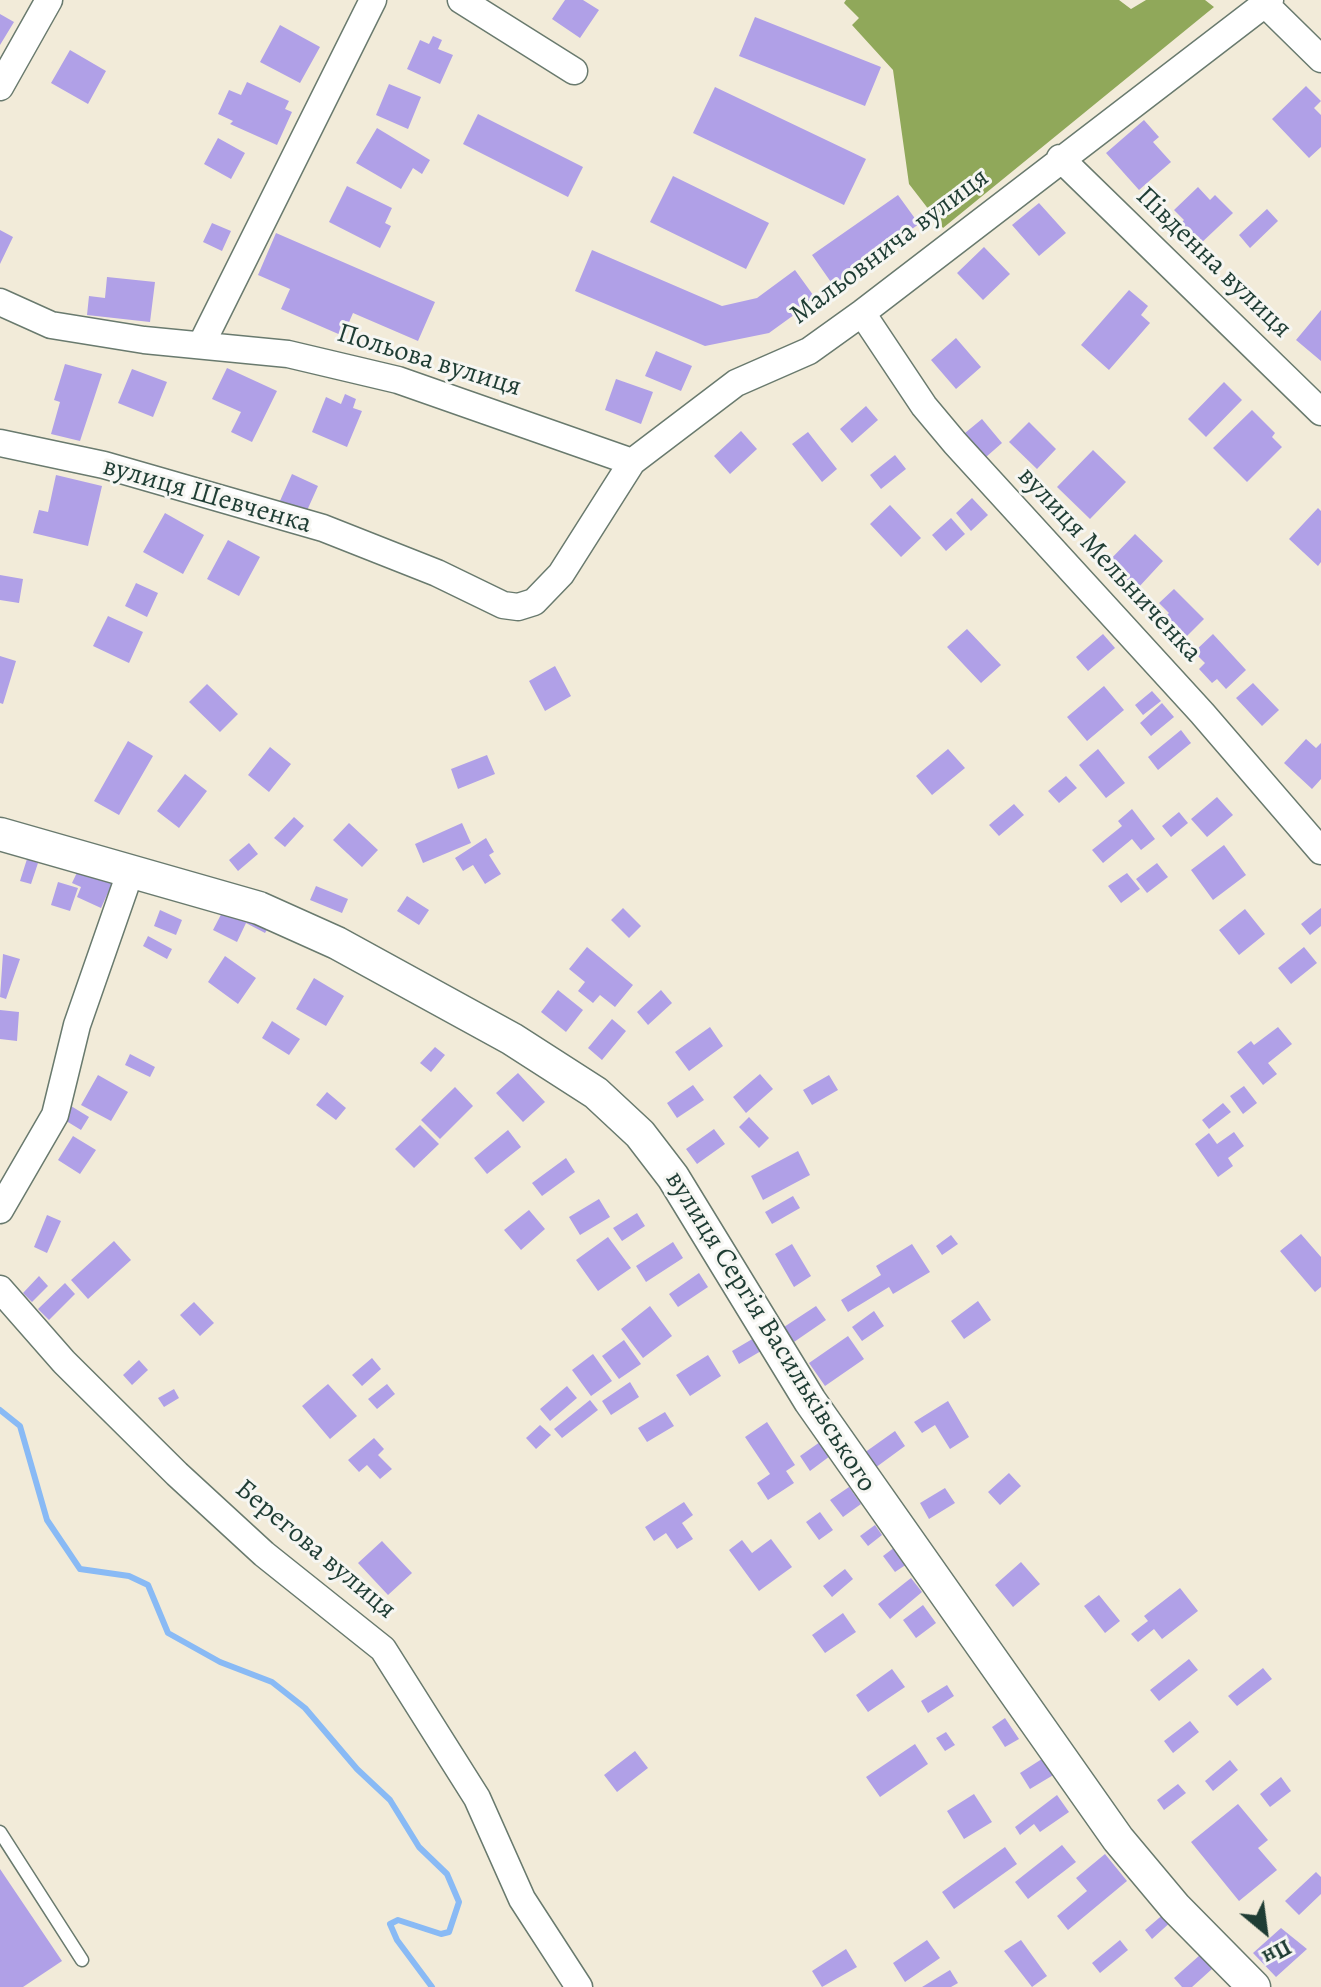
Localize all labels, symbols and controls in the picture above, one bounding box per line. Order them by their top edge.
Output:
street label: Мальовнича вулиця [784,161,996,333]
street label: Південна вулиця [1128,180,1298,346]
street label: Польова вулиця [333,317,525,405]
street label: вулиця Шевченка [99,450,315,542]
street label: вулиця Мельниченка [1010,460,1208,670]
street label: вулиця Сергія Васильківського [657,1165,883,1499]
street label: Берегова вулиця [228,1473,402,1627]
north arrow [1225,1891,1305,1971]
text: Пн [1257,1932,1296,1972]

